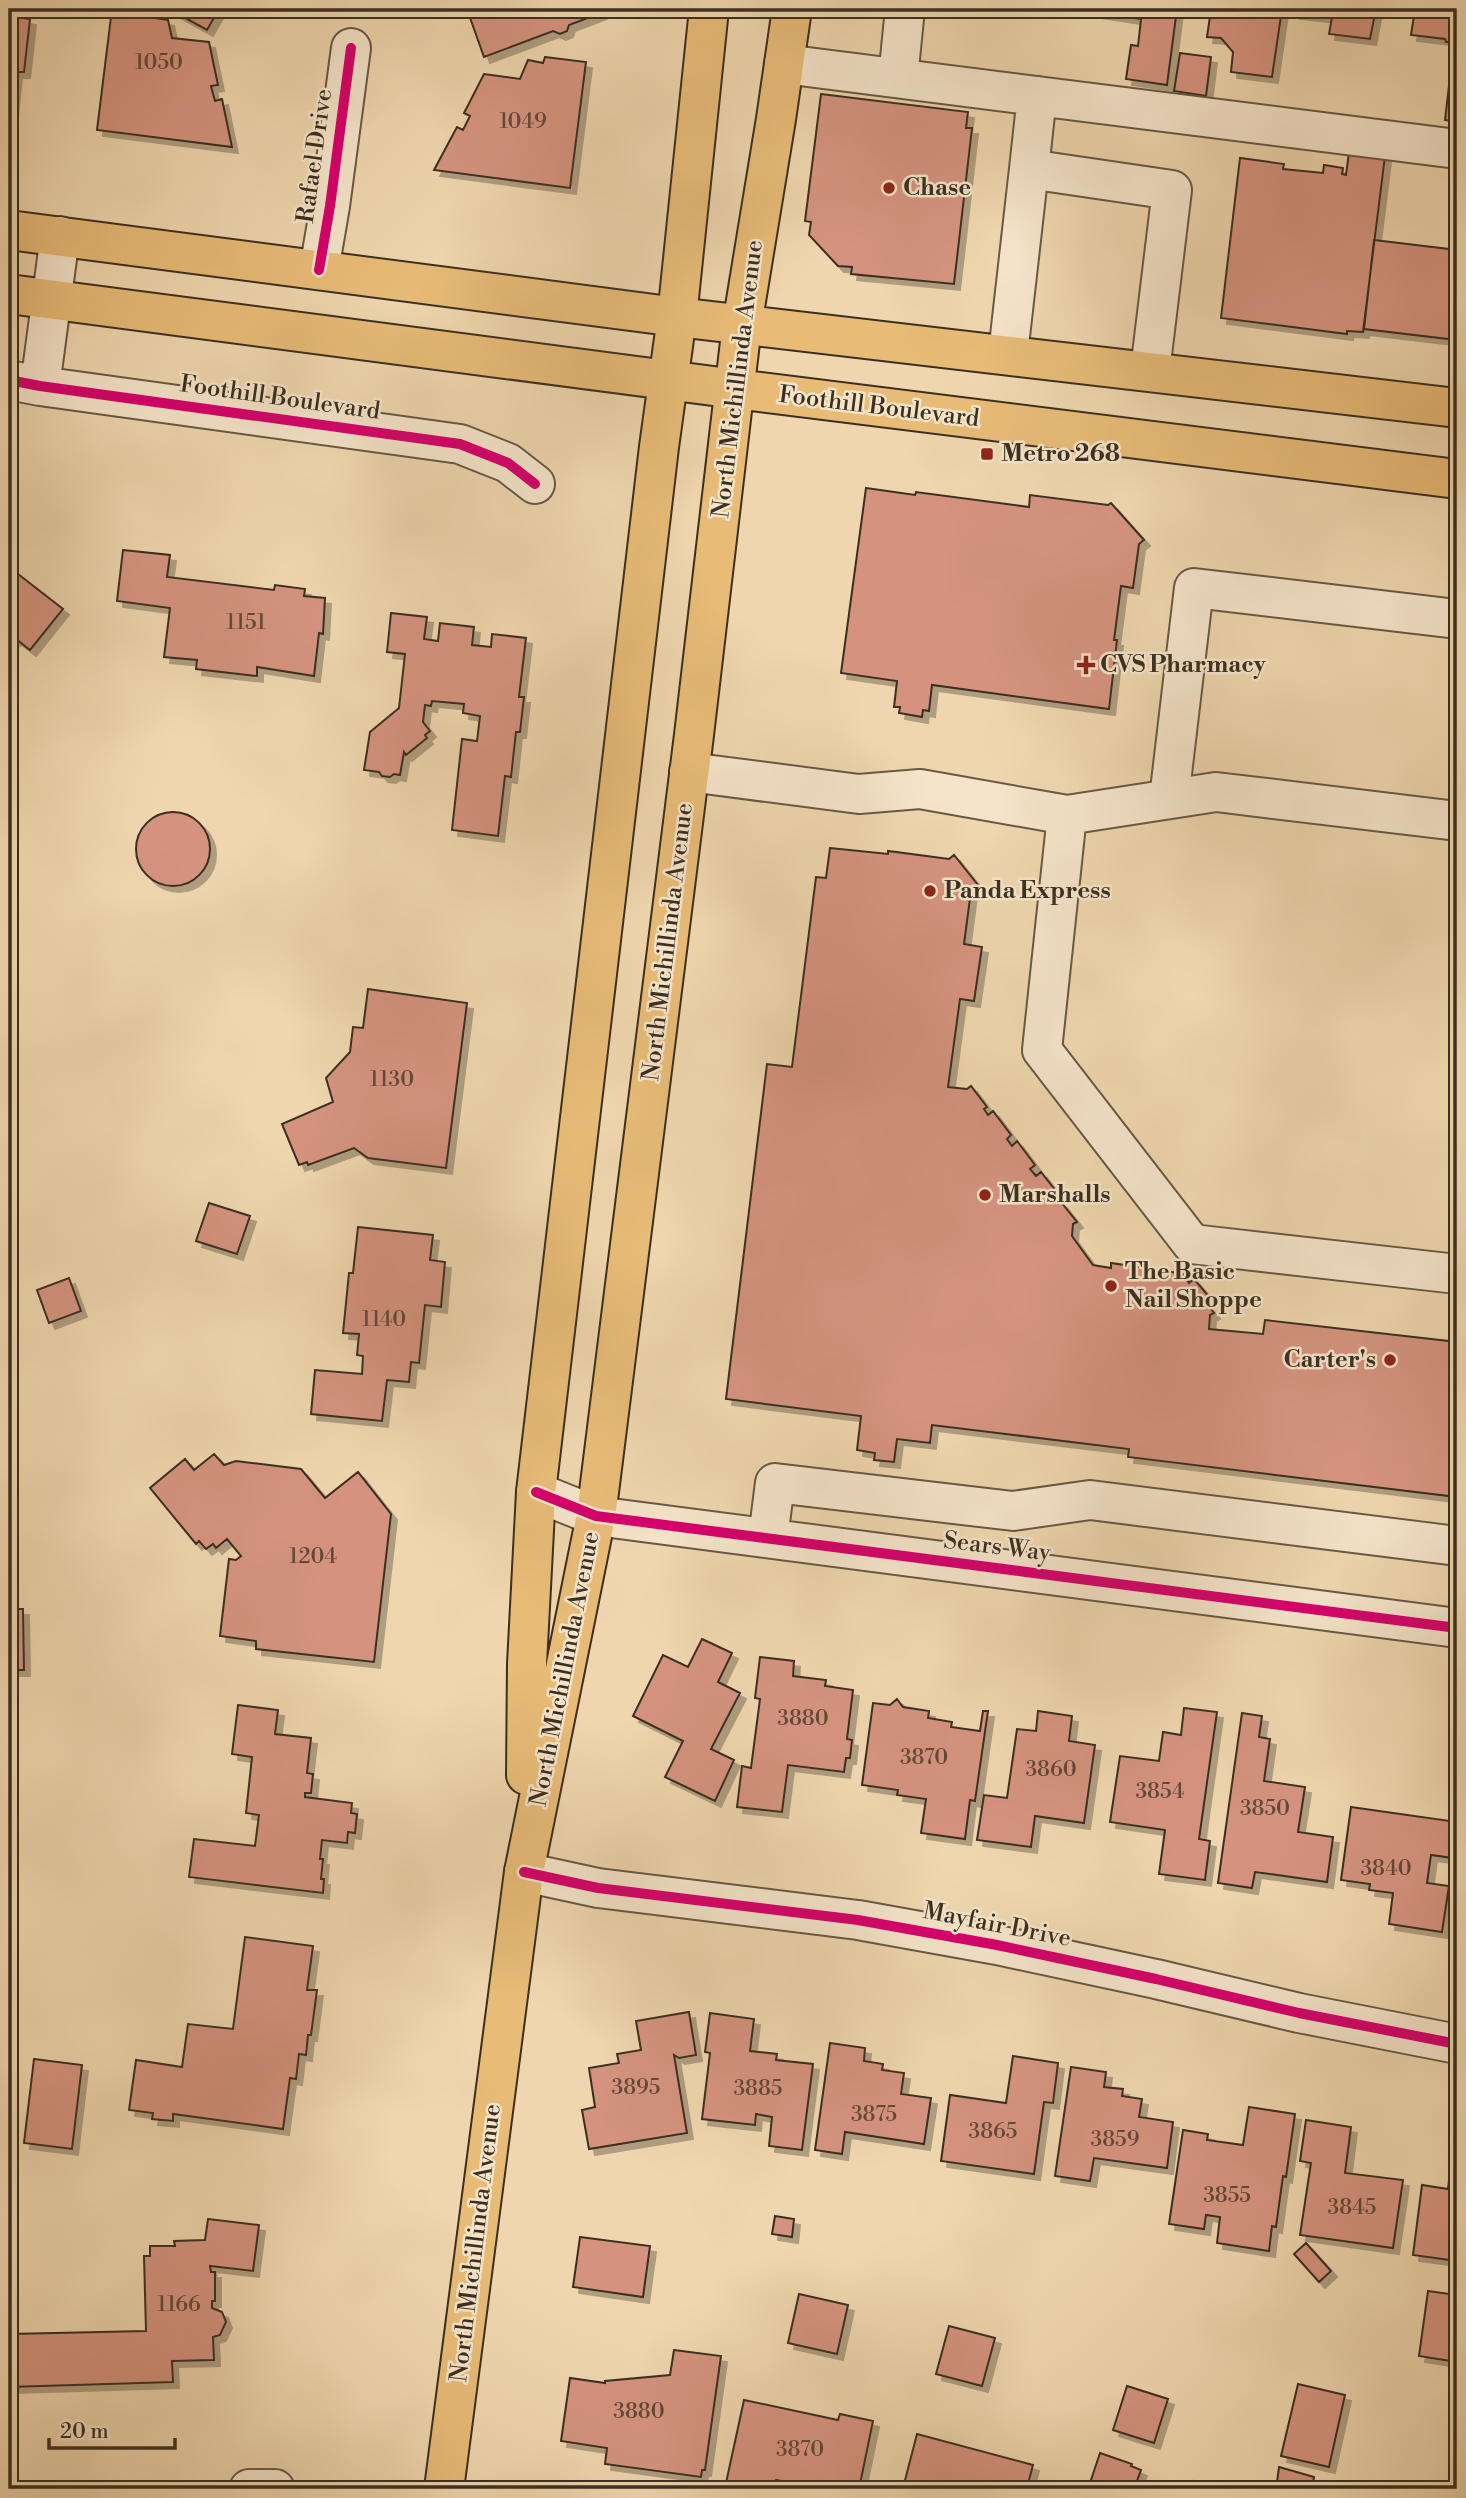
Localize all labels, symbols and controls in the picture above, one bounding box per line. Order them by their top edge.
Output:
house number: 1050 [135,50,183,76]
street label: Rafael Drive [291,87,339,225]
house number: 1049 [499,109,547,135]
place label: Chase [903,173,971,203]
marker: Chase [881,180,897,196]
street label: North Michillinda Avenue [706,238,770,520]
street label: Foothill Boulevard [178,369,382,427]
street label: Foothill Boulevard [777,380,981,434]
place label: Metro 268 [1001,439,1120,469]
marker: Metro 268 [979,446,995,462]
house number: 1151 [226,610,266,636]
place label: CVS Pharmacy [1100,650,1267,680]
marker: CVS Pharmacy [1078,657,1094,673]
street label: North Michillinda Avenue [636,801,700,1083]
place label: Panda Express [944,876,1111,906]
marker: Panda Express [922,883,938,899]
house number: 1130 [370,1067,414,1093]
place label: Marshalls [999,1180,1111,1210]
marker: Marshalls [977,1187,993,1203]
place label: The Basic Nail Shoppe [1125,1257,1262,1315]
marker: The Basic Nail Shoppe [1103,1278,1119,1294]
house number: 1140 [362,1307,406,1333]
place label: Carter's [1284,1345,1376,1375]
marker: Carter's [1382,1352,1398,1368]
street label: Sears Way [942,1526,1053,1568]
street label: North Michillinda Avenue [524,1529,606,1809]
house number: 1204 [289,1544,337,1570]
house number: 3880 [777,1706,829,1732]
house number: 3870 [900,1745,948,1771]
house number: 3860 [1025,1757,1077,1783]
house number: 3854 [1136,1779,1184,1805]
house number: 3850 [1240,1796,1290,1822]
house number: 3840 [1360,1856,1412,1882]
street label: Mayfair Drive [921,1896,1073,1954]
house number: 3895 [612,2075,660,2101]
house number: 3885 [734,2076,782,2102]
street label: North Michillinda Avenue [444,2102,508,2384]
house number: 3875 [851,2102,897,2128]
house number: 3865 [969,2119,1017,2145]
house number: 3859 [1091,2127,1139,2153]
house number: 3855 [1203,2183,1251,2209]
house number: 3845 [1328,2195,1376,2221]
house number: 1166 [157,2292,201,2318]
house number: 3880 [613,2399,665,2425]
scale bar [49,2407,175,2451]
text: 20 m [60,2419,109,2445]
house number: 3870 [776,2437,824,2463]

